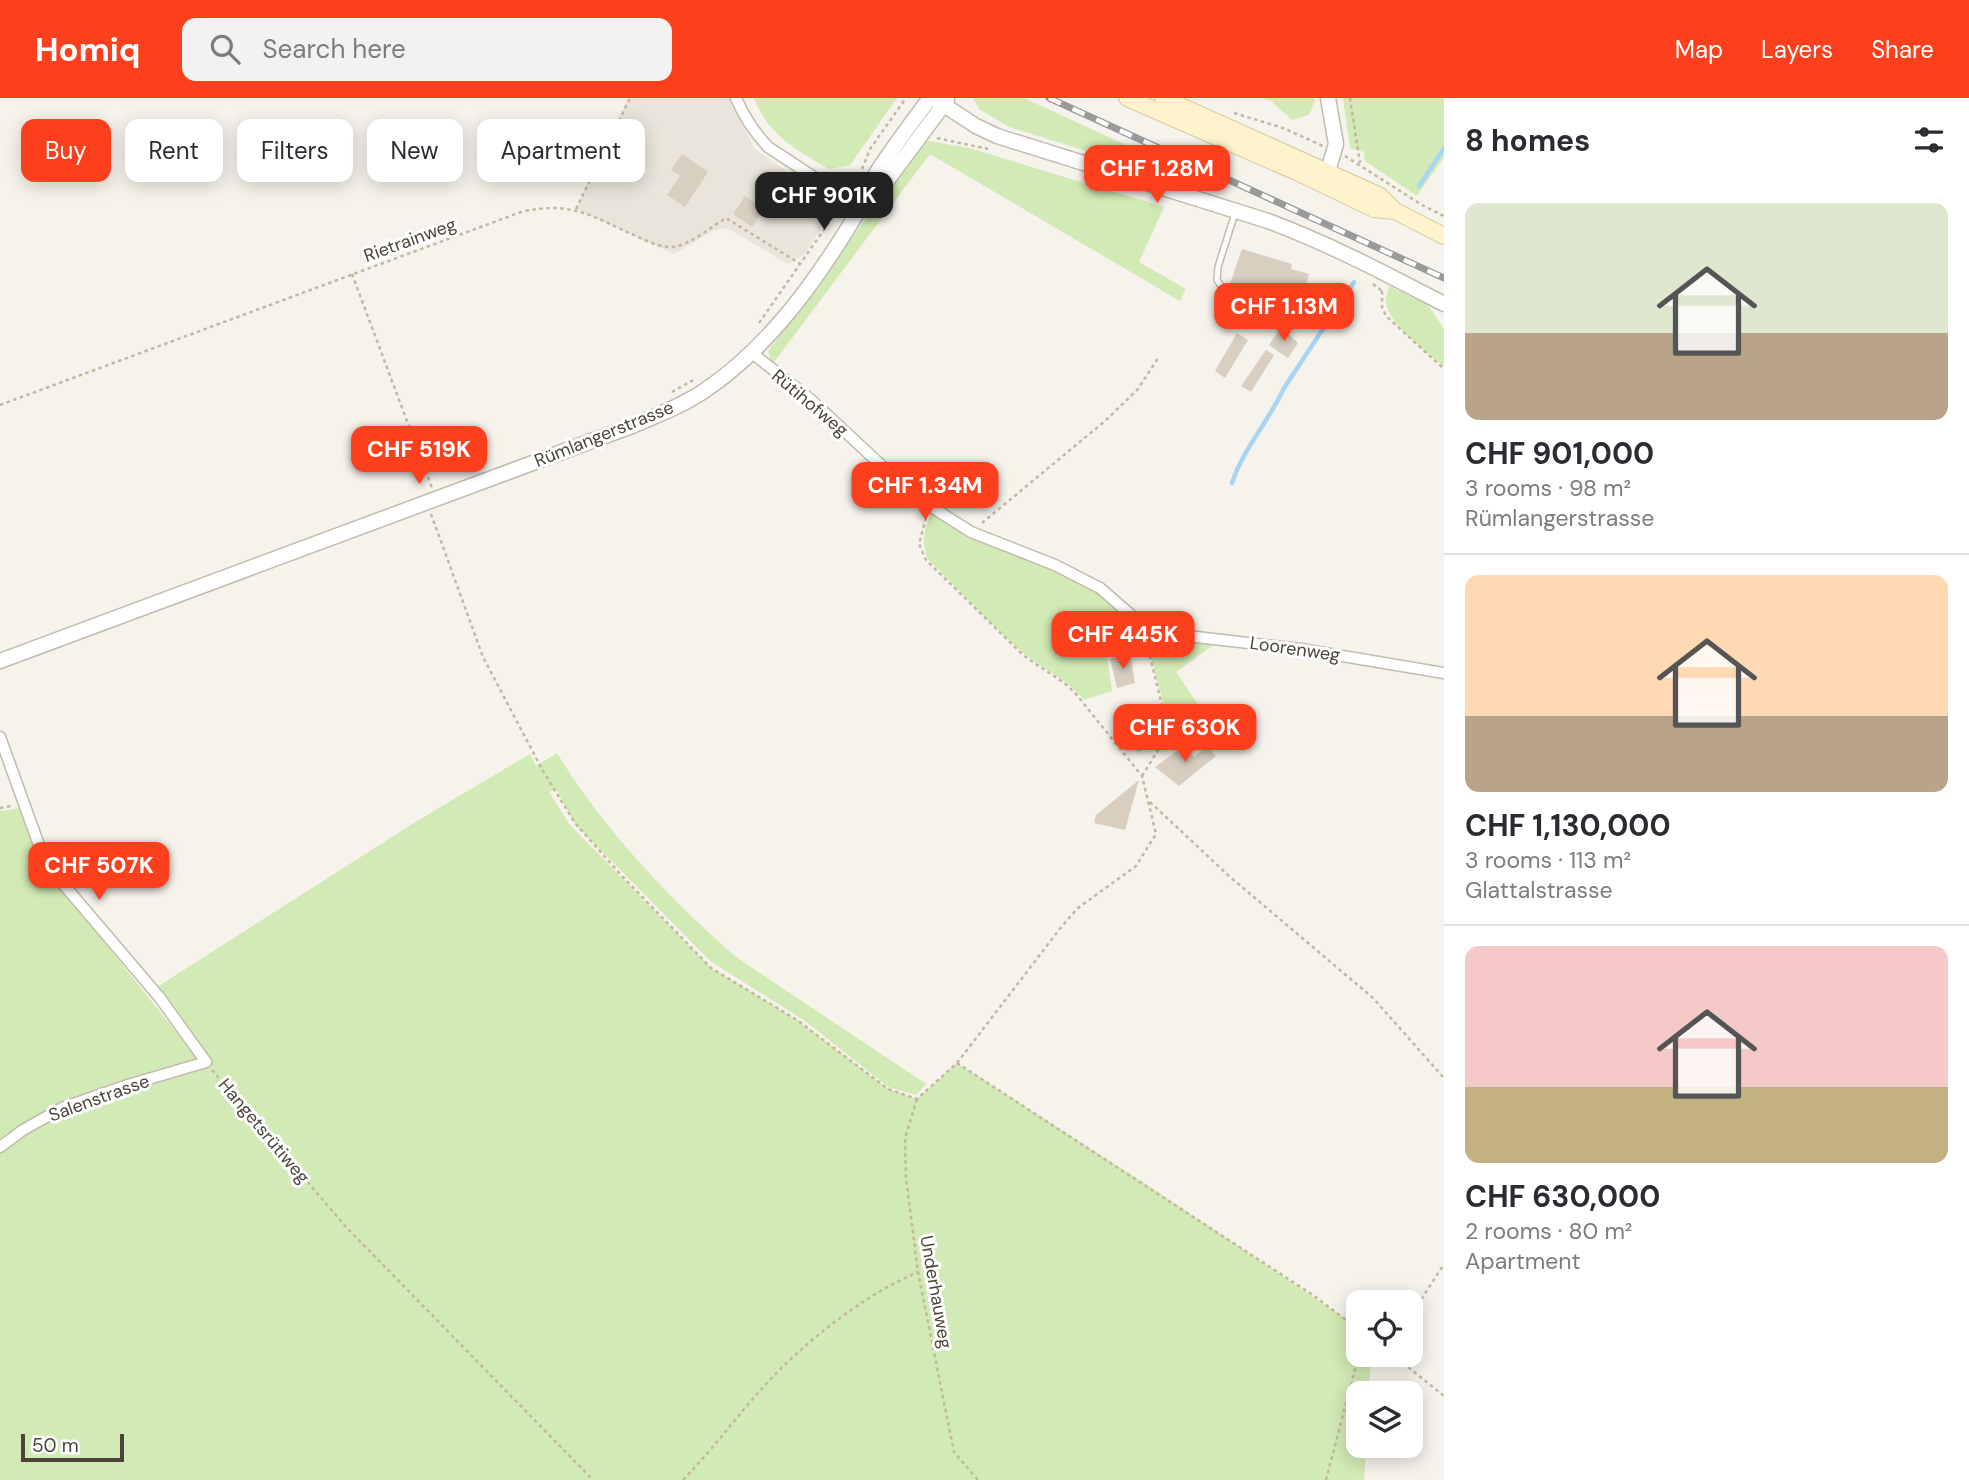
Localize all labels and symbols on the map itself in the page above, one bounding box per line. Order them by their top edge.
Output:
pin: CHF 1.28M [1077,146,1237,205]
pin: CHF 901K [752,172,896,232]
street label: Rietrainweg [360,212,460,268]
pin: CHF 1.13M [1204,284,1364,343]
street label: Rütihofweg [767,364,853,442]
street label: Rümlangerstrasse [531,395,677,473]
pin: CHF 519K [347,426,491,486]
pin: CHF 1.34M [845,462,1005,522]
pin: CHF 445K [1051,612,1195,671]
street label: Loorenweg [1248,631,1342,667]
pin: CHF 630K [1113,704,1257,764]
pin: CHF 507K [27,842,171,902]
street label: Salenstrasse [45,1069,153,1127]
street label: Hangetsrütiweg [213,1073,315,1189]
street label: Underhauweg [914,1234,958,1350]
scale bar [21,1431,124,1463]

